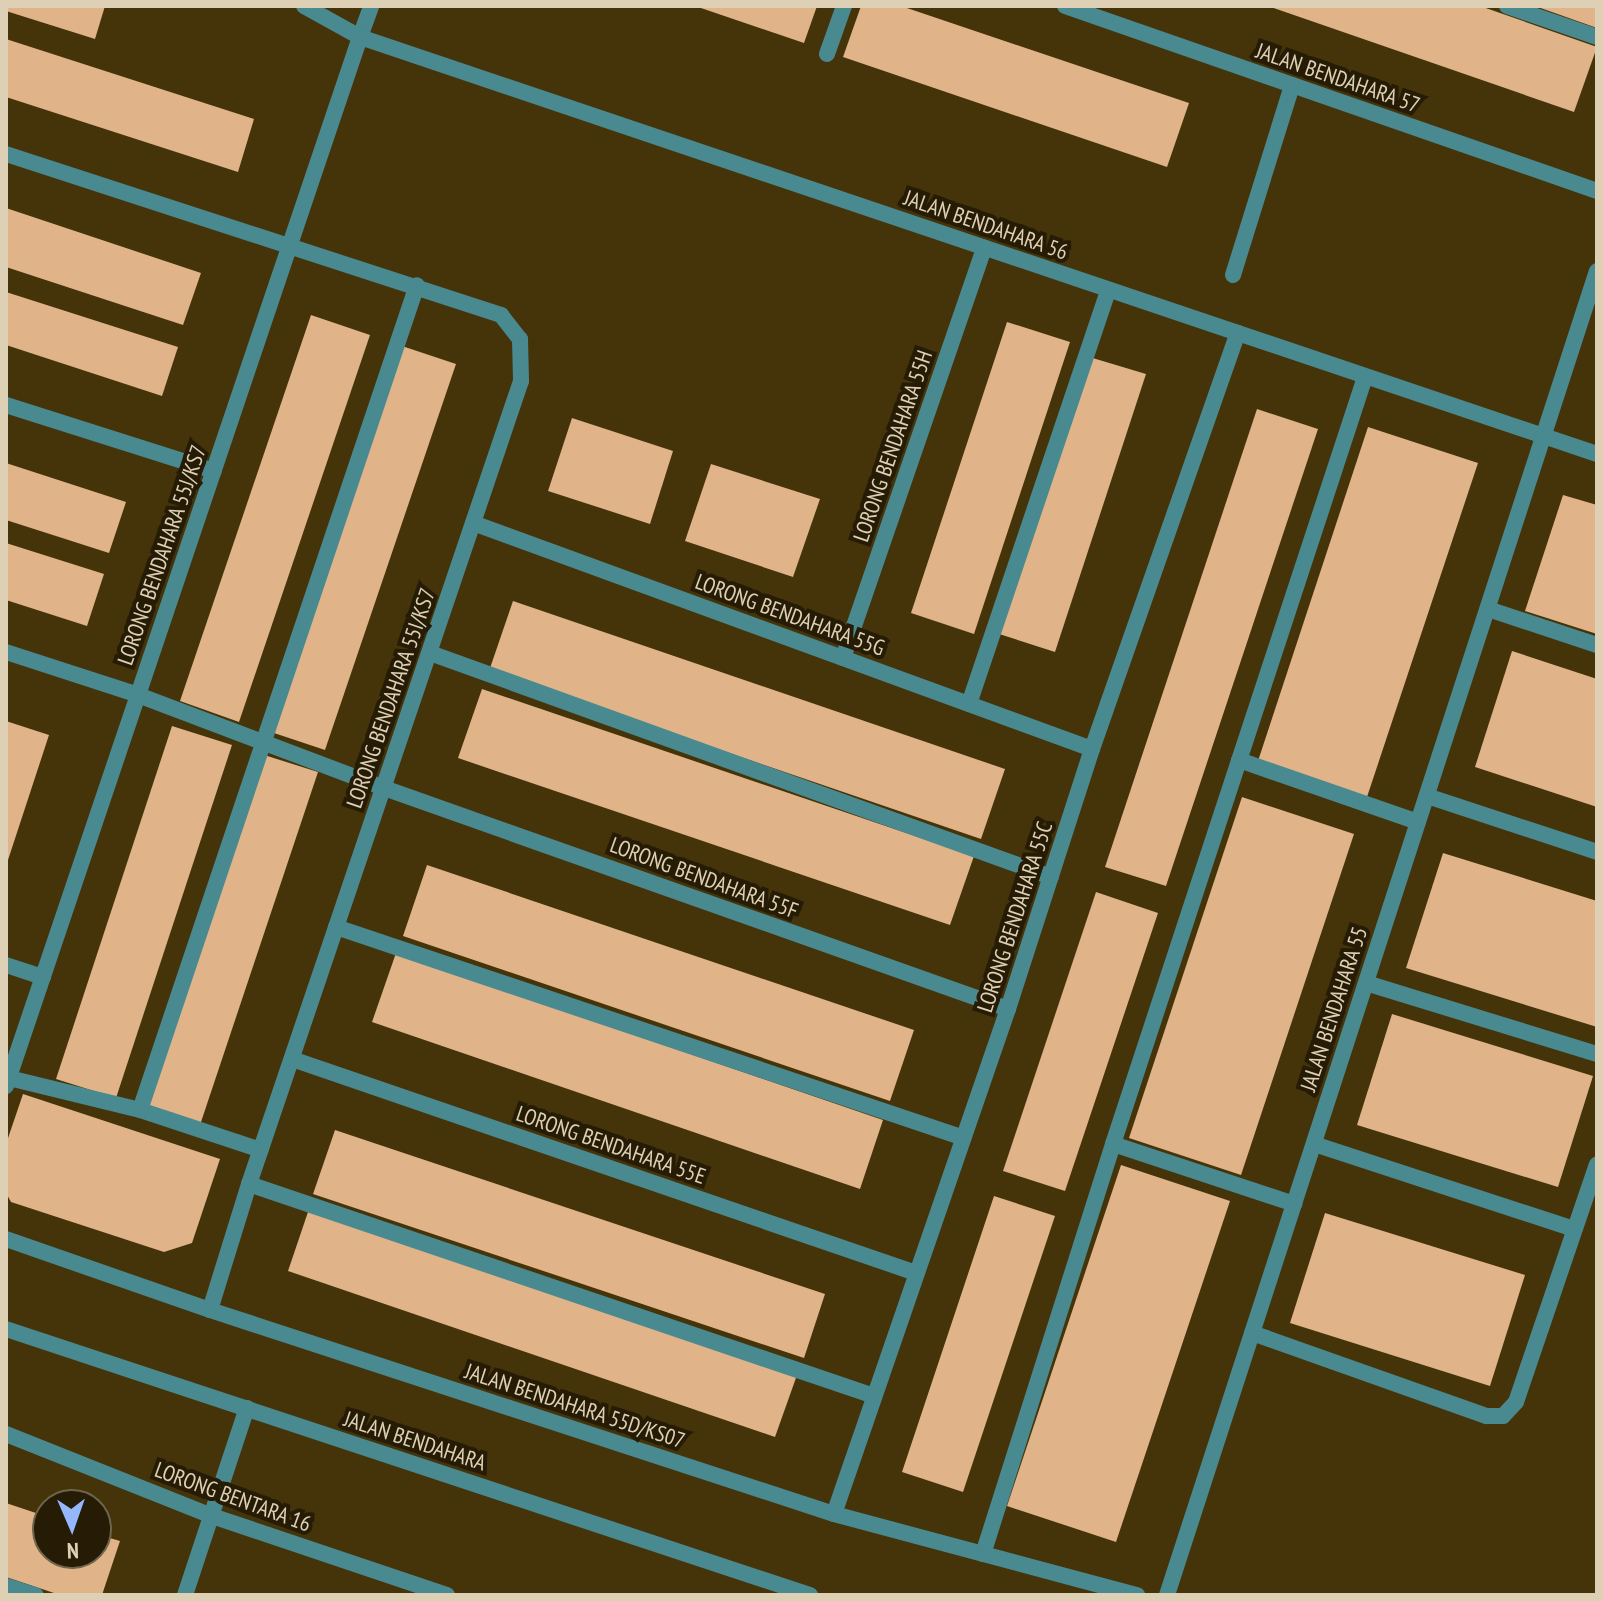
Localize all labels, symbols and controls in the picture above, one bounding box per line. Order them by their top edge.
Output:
street label: JALAN BENDAHARA 57 [1252,37,1424,119]
street label: JALAN BENDAHARA 56 [900,184,1072,266]
street label: LORONG BENDAHARA 55H [848,347,938,545]
street label: LORONG BENDAHARA 55J/KS7 [112,441,212,669]
street label: LORONG BENDAHARA 55G [691,568,889,662]
street label: LORONG BENDAHARA 55I/KS7 [341,584,441,812]
street label: LORONG BENDAHARA 55C [972,818,1058,1016]
street label: LORONG BENDAHARA 55F [606,832,802,924]
street label: JALAN BENDAHARA 55 [1295,923,1373,1095]
street label: LORONG BENDAHARA 55E [513,1100,709,1190]
street label: JALAN BENDAHARA 55D/KS07 [461,1358,689,1454]
street label: JALAN BENDAHARA [341,1406,489,1476]
street label: LORONG BENTARA 16 [151,1456,315,1538]
north arrow [32,1489,112,1569]
text: N [66,1537,79,1565]

